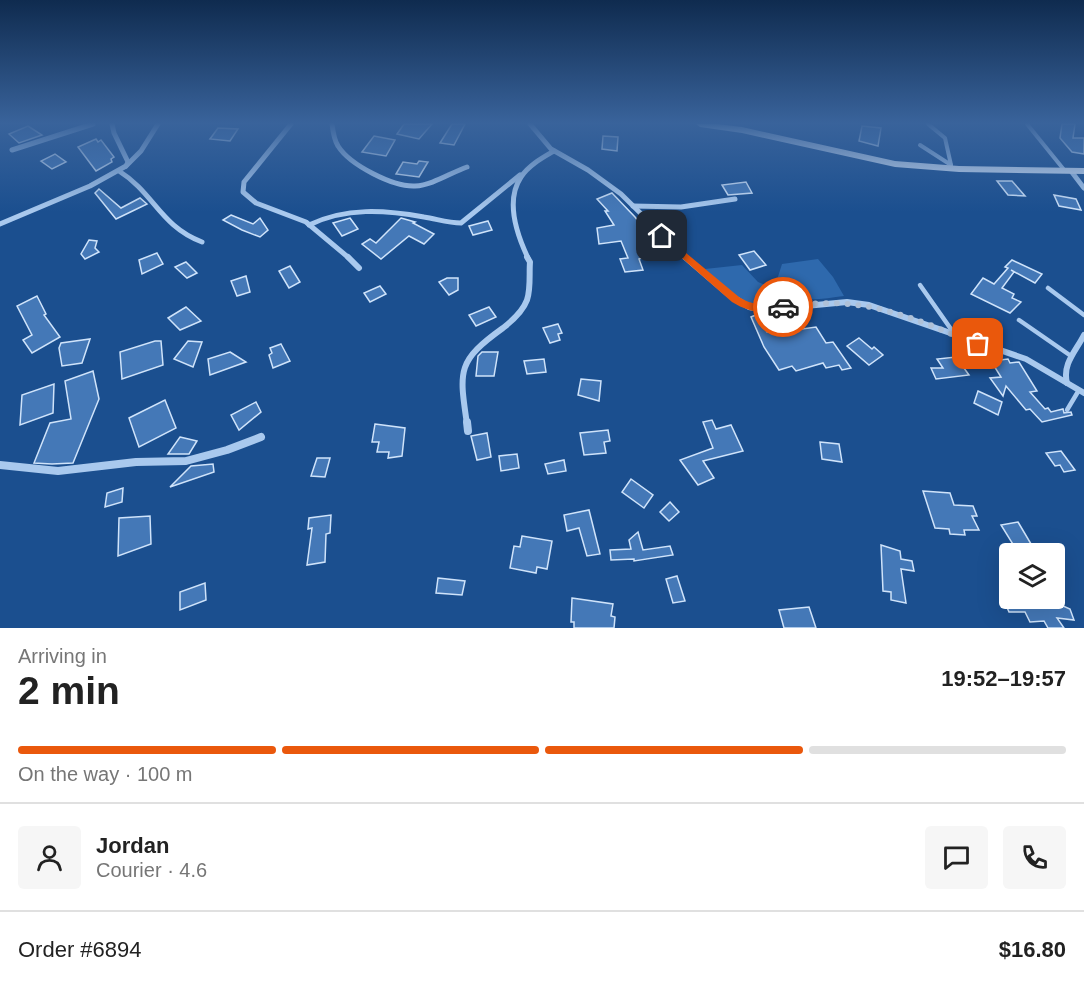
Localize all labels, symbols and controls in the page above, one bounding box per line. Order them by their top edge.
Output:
pin [636,210,687,261]
icon: home [645,219,678,252]
courier [753,277,813,337]
icon: car [767,291,800,324]
pin [952,318,1003,369]
icon: bag [961,327,994,360]
map controls [999,543,1065,609]
button: layers [999,543,1065,609]
text: Arriving in [18,645,107,667]
text: 19:52–19:57 [941,666,1066,691]
text: 2 min [18,669,120,712]
text: On the way · 100 m [18,763,193,785]
button: person [18,826,81,889]
button: chat [925,826,988,889]
button: phone [1003,826,1066,889]
text: Jordan [96,833,169,858]
text: Courier · 4.6 [96,859,207,881]
text: Order #6894 [18,937,142,962]
text: $16.80 [999,937,1066,962]

